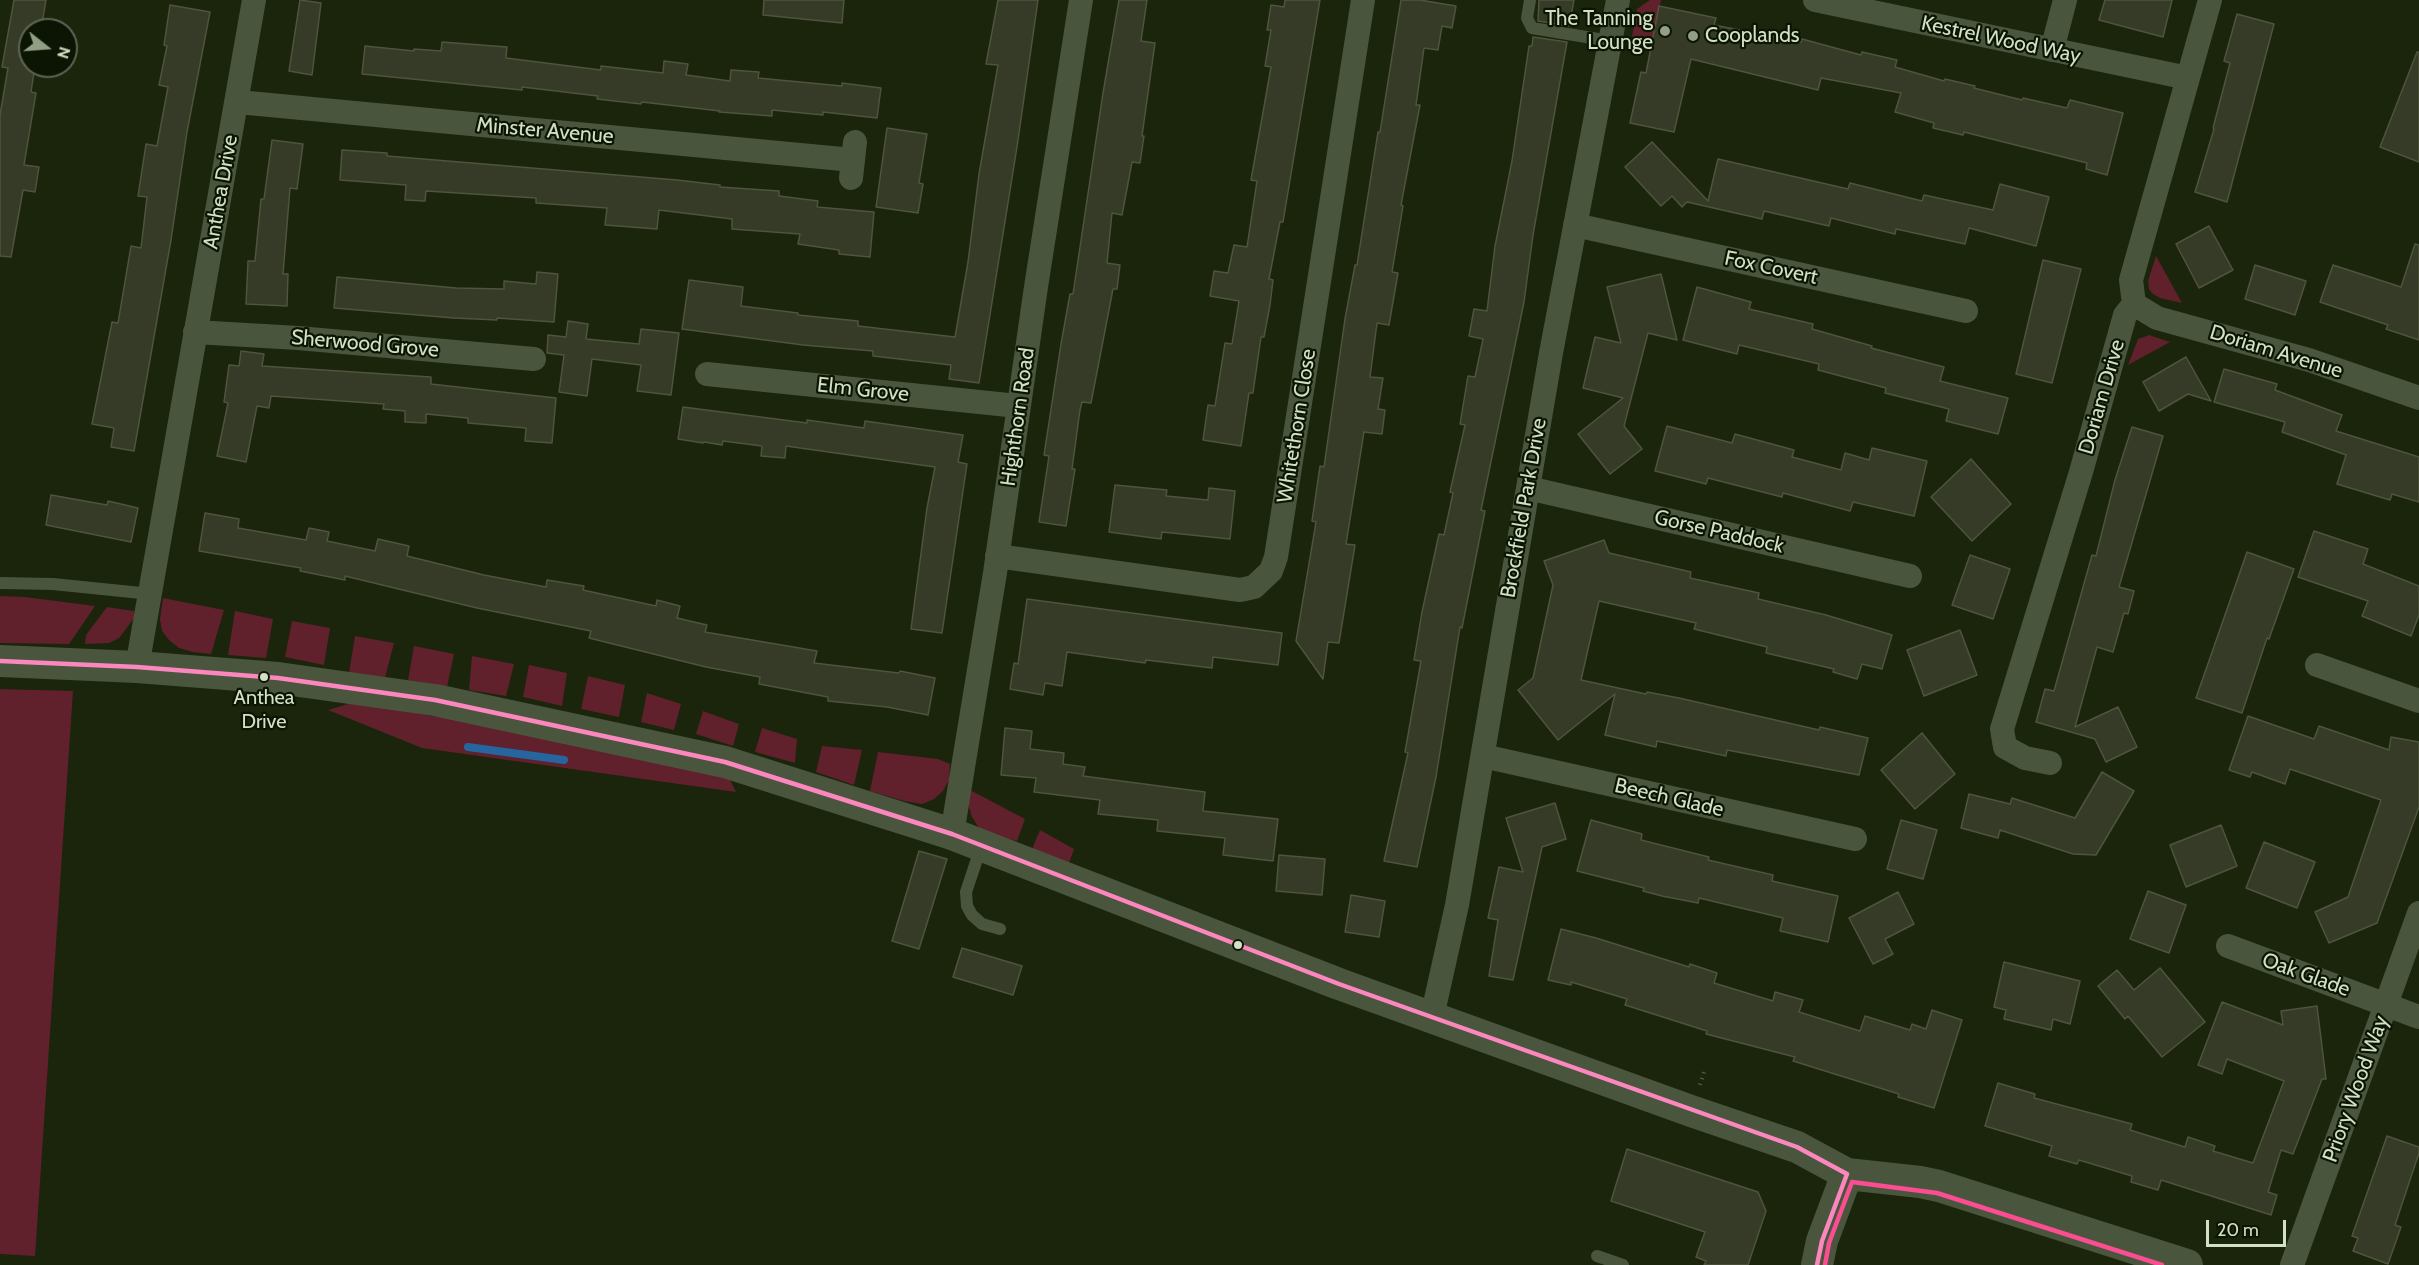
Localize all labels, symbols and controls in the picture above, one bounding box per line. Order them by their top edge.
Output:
place label: The Tanning Lounge [1545,6,1653,56]
street label: Kestrel Wood Way [1919,11,2083,69]
north arrow [18,18,78,78]
place label: Cooplands [1705,23,1800,49]
marker: The Tanning Lounge [1658,24,1672,38]
marker: Cooplands [1686,29,1700,43]
text: N [53,45,75,61]
street label: Minster Avenue [475,112,615,150]
street label: Anthea Drive [199,133,243,251]
street label: Fox Covert [1722,246,1820,290]
street label: Doriam Avenue [2207,320,2345,384]
street label: Sherwood Grove [290,325,440,363]
street label: Doriam Drive [2074,337,2130,457]
street label: Highthorn Road [996,346,1040,488]
street label: Whitethorn Close [1272,347,1322,505]
street label: Elm Grove [816,373,910,407]
street label: Brockfield Park Drive [1496,416,1552,600]
street label: Gorse Paddock [1652,505,1786,559]
marker: Anthea Drive [258,671,270,683]
place label: Anthea Drive [234,686,294,733]
street label: Beech Glade [1612,773,1726,823]
unlabelled marker [1232,939,1244,951]
street label: Oak Glade [2259,947,2353,1003]
street label: Priory Wood Way [2318,1012,2394,1166]
scale bar [2209,1208,2288,1246]
text: 20 m [2217,1219,2259,1241]

